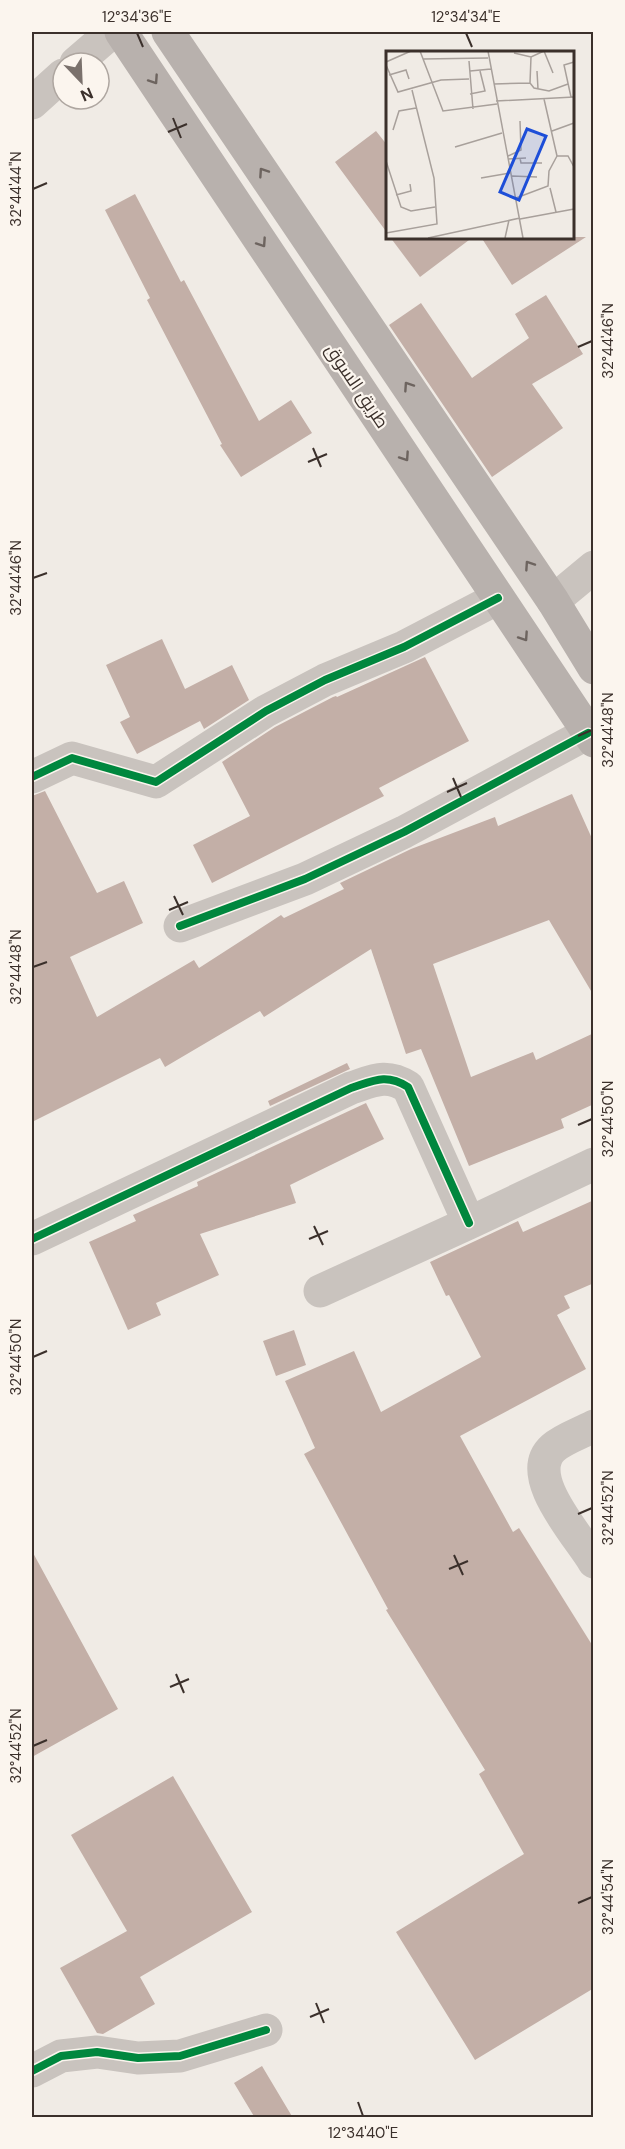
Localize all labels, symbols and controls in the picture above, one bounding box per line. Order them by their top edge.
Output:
text: 12°34'36"E [102,7,172,27]
text: 12°34'34"E [431,7,501,27]
north arrow [51,51,111,111]
inset map [386,51,574,238]
one-way arrow [147,73,158,84]
text: N [77,82,96,106]
text: 32°44'44"N [6,151,26,227]
one-way arrow [259,168,270,179]
one-way arrow [255,236,266,247]
text: 32°44'46"N [598,303,618,379]
street label: طريق السوق [320,339,394,433]
one-way arrow [404,382,415,393]
one-way arrow [398,451,409,462]
text: 32°44'46"N [6,540,26,616]
one-way arrow [525,561,536,572]
one-way arrow [517,631,529,641]
text: 32°44'48"N [598,692,618,768]
text: 32°44'48"N [6,929,26,1005]
text: 32°44'50"N [598,1081,618,1157]
text: 32°44'50"N [6,1319,26,1395]
text: 32°44'52"N [598,1470,618,1546]
text: 32°44'52"N [6,1708,26,1784]
text: 32°44'54"N [598,1859,618,1935]
text: 12°34'40"E [328,2123,398,2143]

